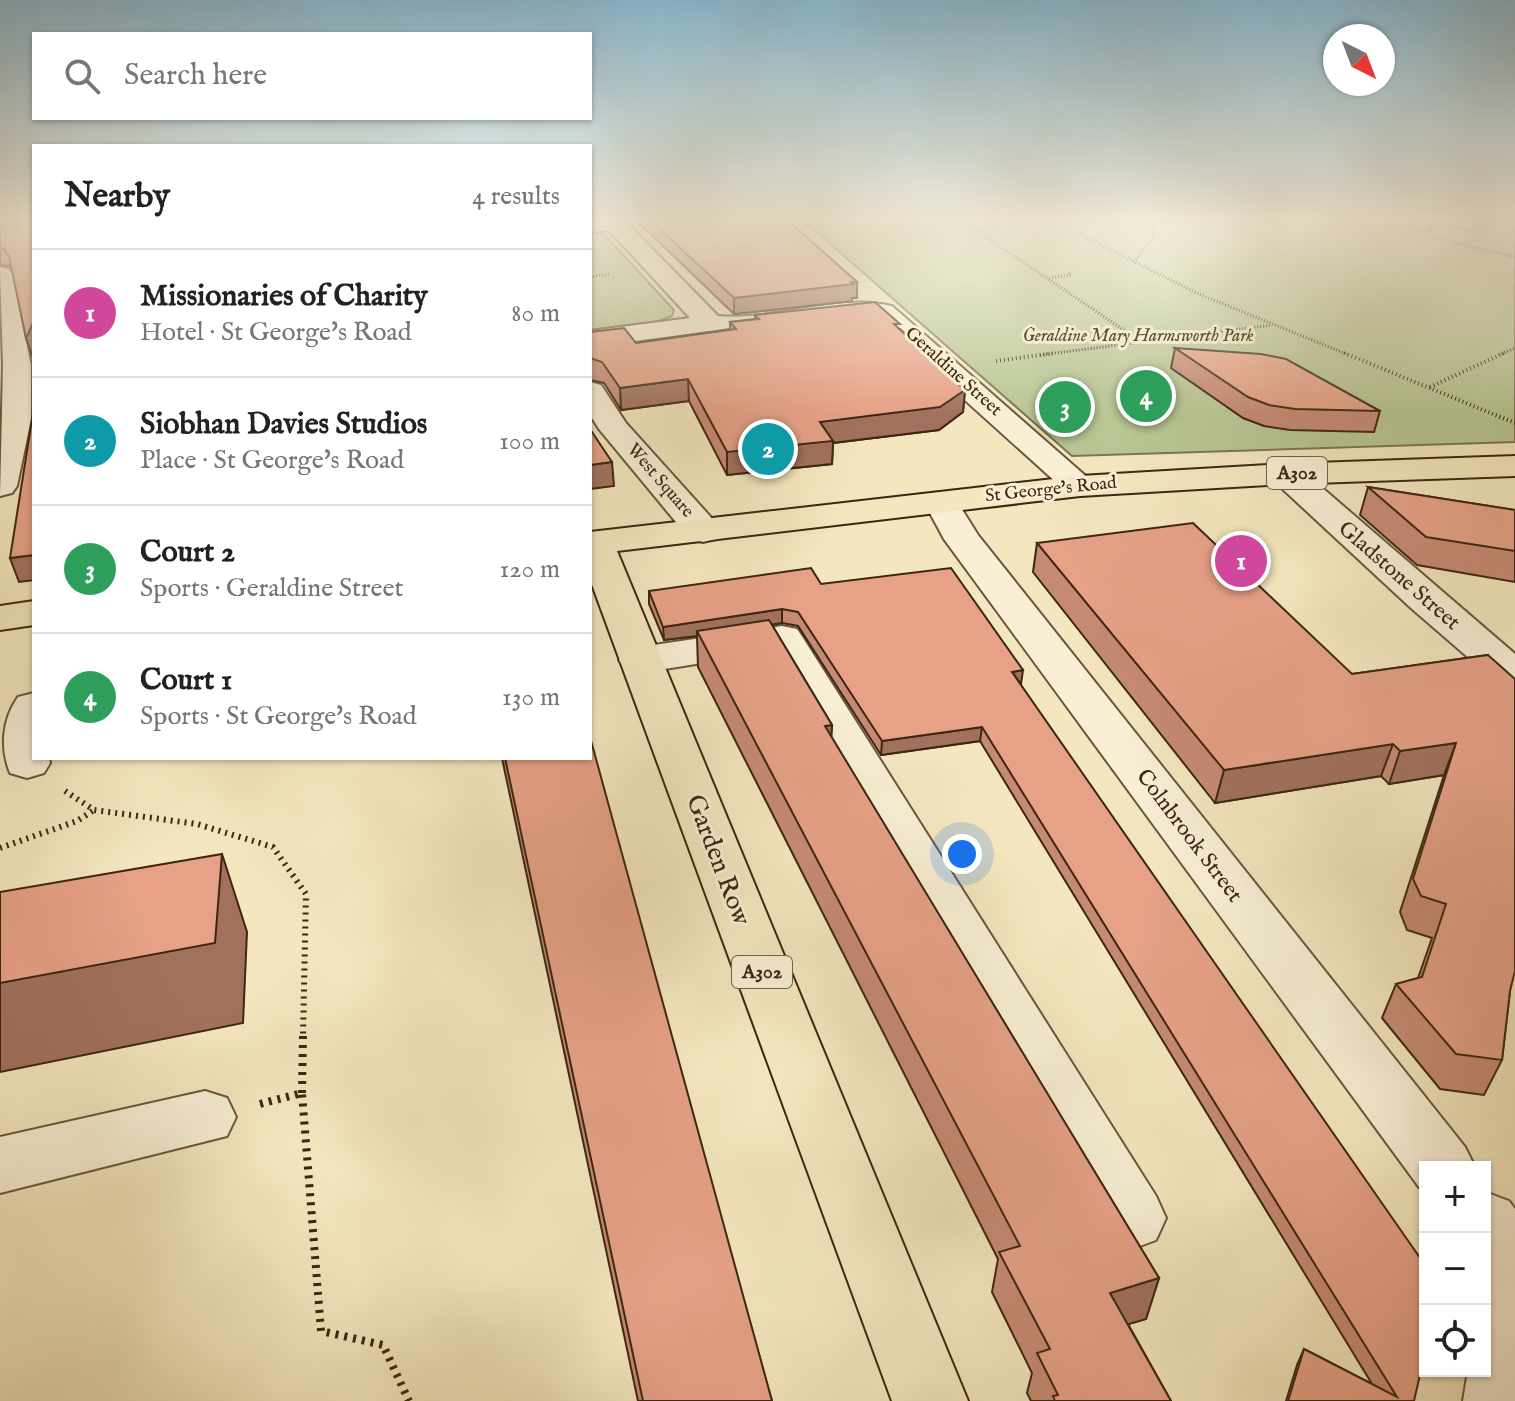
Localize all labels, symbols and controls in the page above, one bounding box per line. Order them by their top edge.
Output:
north arrow [1323,24,1395,96]
search box [32,32,592,120]
icon: search [60,54,104,98]
text: Search here [124,57,267,95]
text: Nearby [64,175,170,218]
text: 4 results [472,180,560,213]
text: Missionaries of Charity [140,278,428,316]
text: 1 [85,297,95,330]
text: 80 m [511,297,560,330]
text: Hotel · St George's Road [140,316,412,349]
street label: Geraldine Street [900,322,1006,422]
park label: Geraldine Mary Harmsworth Park [1022,325,1254,348]
pin: 4 [1120,366,1172,426]
pin: 3 [1039,377,1091,437]
text: Siobhan Davies Studios [140,406,427,444]
pin: 2 [742,419,794,479]
text: 2 [84,425,96,458]
text: 100 m [499,425,560,458]
street label: West Square [621,439,699,523]
text: Place · St George's Road [140,444,404,477]
road number: A302 [1267,457,1327,489]
street label: St George's Road [984,472,1118,508]
street label: Gladstone Street [1332,515,1466,637]
pin: 1 [1215,531,1267,591]
text: Court 2 [140,534,235,572]
text: 3 [85,553,95,586]
text: 120 m [500,553,560,586]
text: Sports · Geraldine Street [140,572,403,605]
text: Court 1 [140,662,232,700]
text: 4 [84,681,96,714]
text: 130 m [502,681,560,714]
text: Sports · St George's Road [140,700,417,733]
street label: Colnbrook Street [1130,764,1249,909]
street label: Garden Row [678,790,758,931]
your location [942,834,982,874]
road number: A302 [732,956,792,988]
map controls [1419,1161,1491,1377]
button: + [1419,1161,1491,1233]
button: − [1419,1233,1491,1305]
button: locate [1419,1305,1491,1377]

